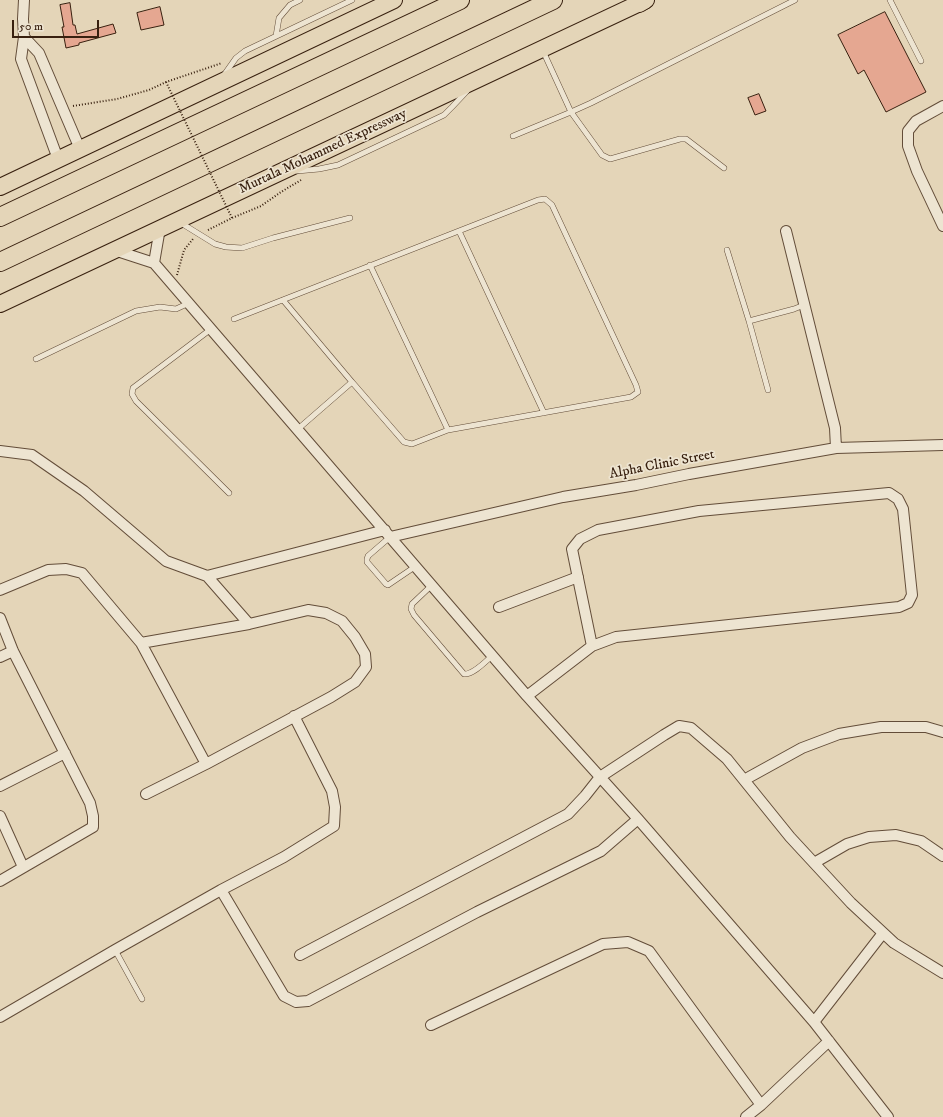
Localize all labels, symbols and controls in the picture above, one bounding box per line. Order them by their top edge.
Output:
scale bar [14,12,101,38]
text: 50 m [19,19,43,34]
street label: Murtala Mohammed Expressway [236,106,410,198]
street label: Alpha Clinic Street [608,447,716,483]

